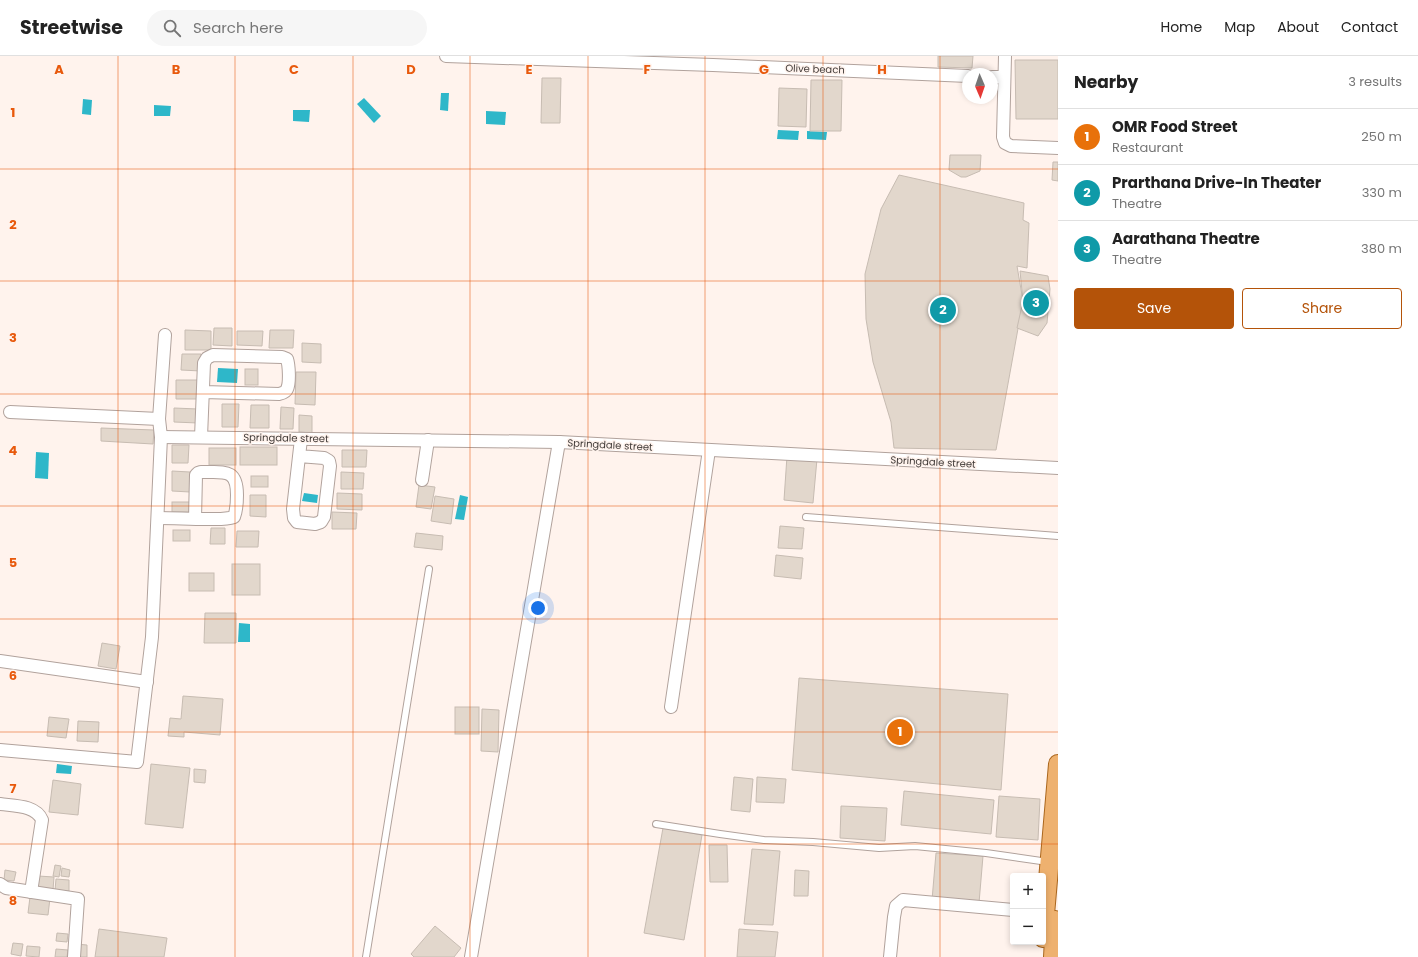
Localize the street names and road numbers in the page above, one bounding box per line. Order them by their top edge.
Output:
street label: Olive beach [785,60,845,78]
street label: Springdale street [243,430,329,446]
street label: Springdale street [567,435,653,455]
street label: Springdale street [890,452,976,472]

